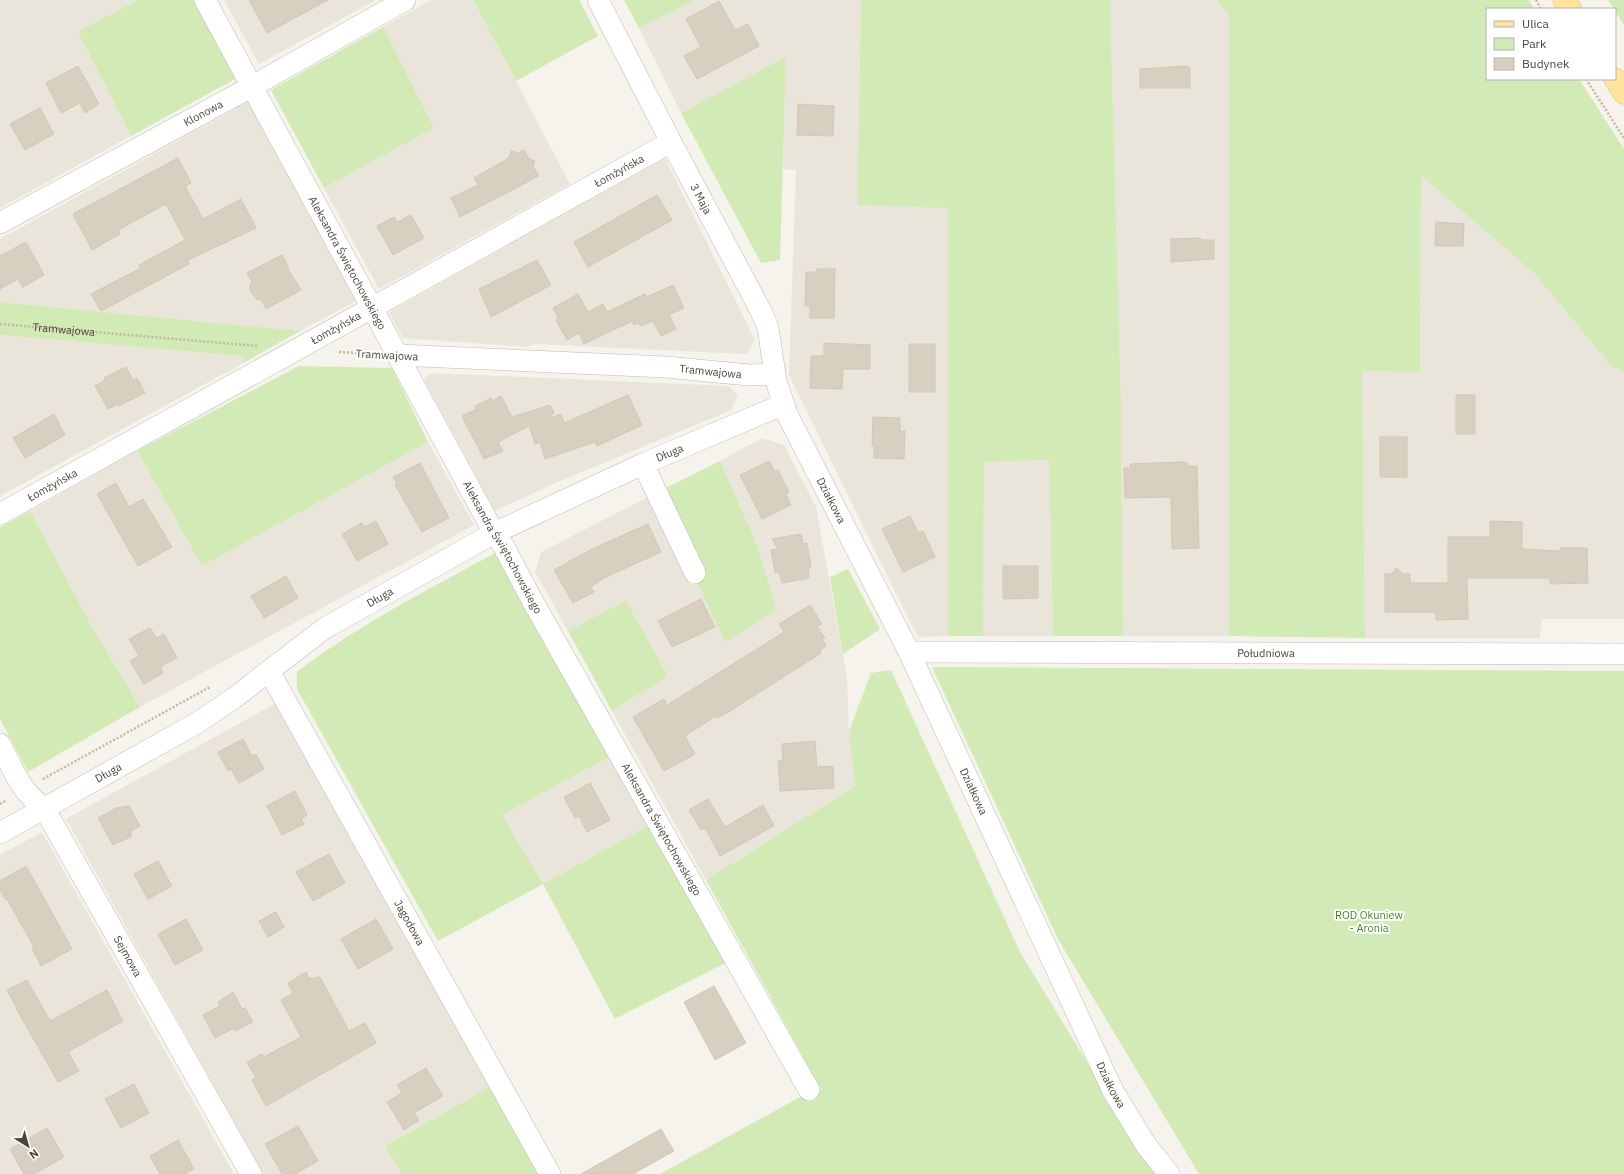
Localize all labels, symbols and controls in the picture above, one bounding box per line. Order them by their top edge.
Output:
legend [1486,8,1616,80]
text: Ulica [1522,16,1549,31]
text: Park [1522,36,1547,51]
text: Budynek [1522,56,1570,71]
street label: Klonowa [181,97,225,129]
street label: Łomżyńska [591,151,647,191]
street label: 3 Maja [687,181,715,217]
street label: Aleksandra Świętochowskiego [306,194,389,332]
street label: Łomżyńska [307,308,363,348]
street label: Tramwajowa [32,320,96,339]
street label: Tramwajowa [355,346,419,364]
street label: Tramwajowa [679,361,742,381]
street label: Długa [654,441,685,465]
street label: Łomżyńska [24,465,80,505]
street label: Działkowa [814,475,849,526]
street label: Aleksandra Świętochowskiego [460,478,545,616]
street label: Długa [364,584,396,610]
street label: Południowa [1237,646,1295,660]
street label: Długa [92,759,124,786]
street label: Aleksandra Świętochowskiego [619,761,705,898]
street label: Działkowa [957,766,991,817]
street label: Jagodowa [391,897,428,948]
park label: ROD Okuniew - Aronia [1335,908,1403,935]
street label: Sejmowa [111,933,145,980]
street label: Działkowa [1093,1059,1129,1111]
north arrow [8,1126,48,1166]
text: N [27,1146,41,1162]

